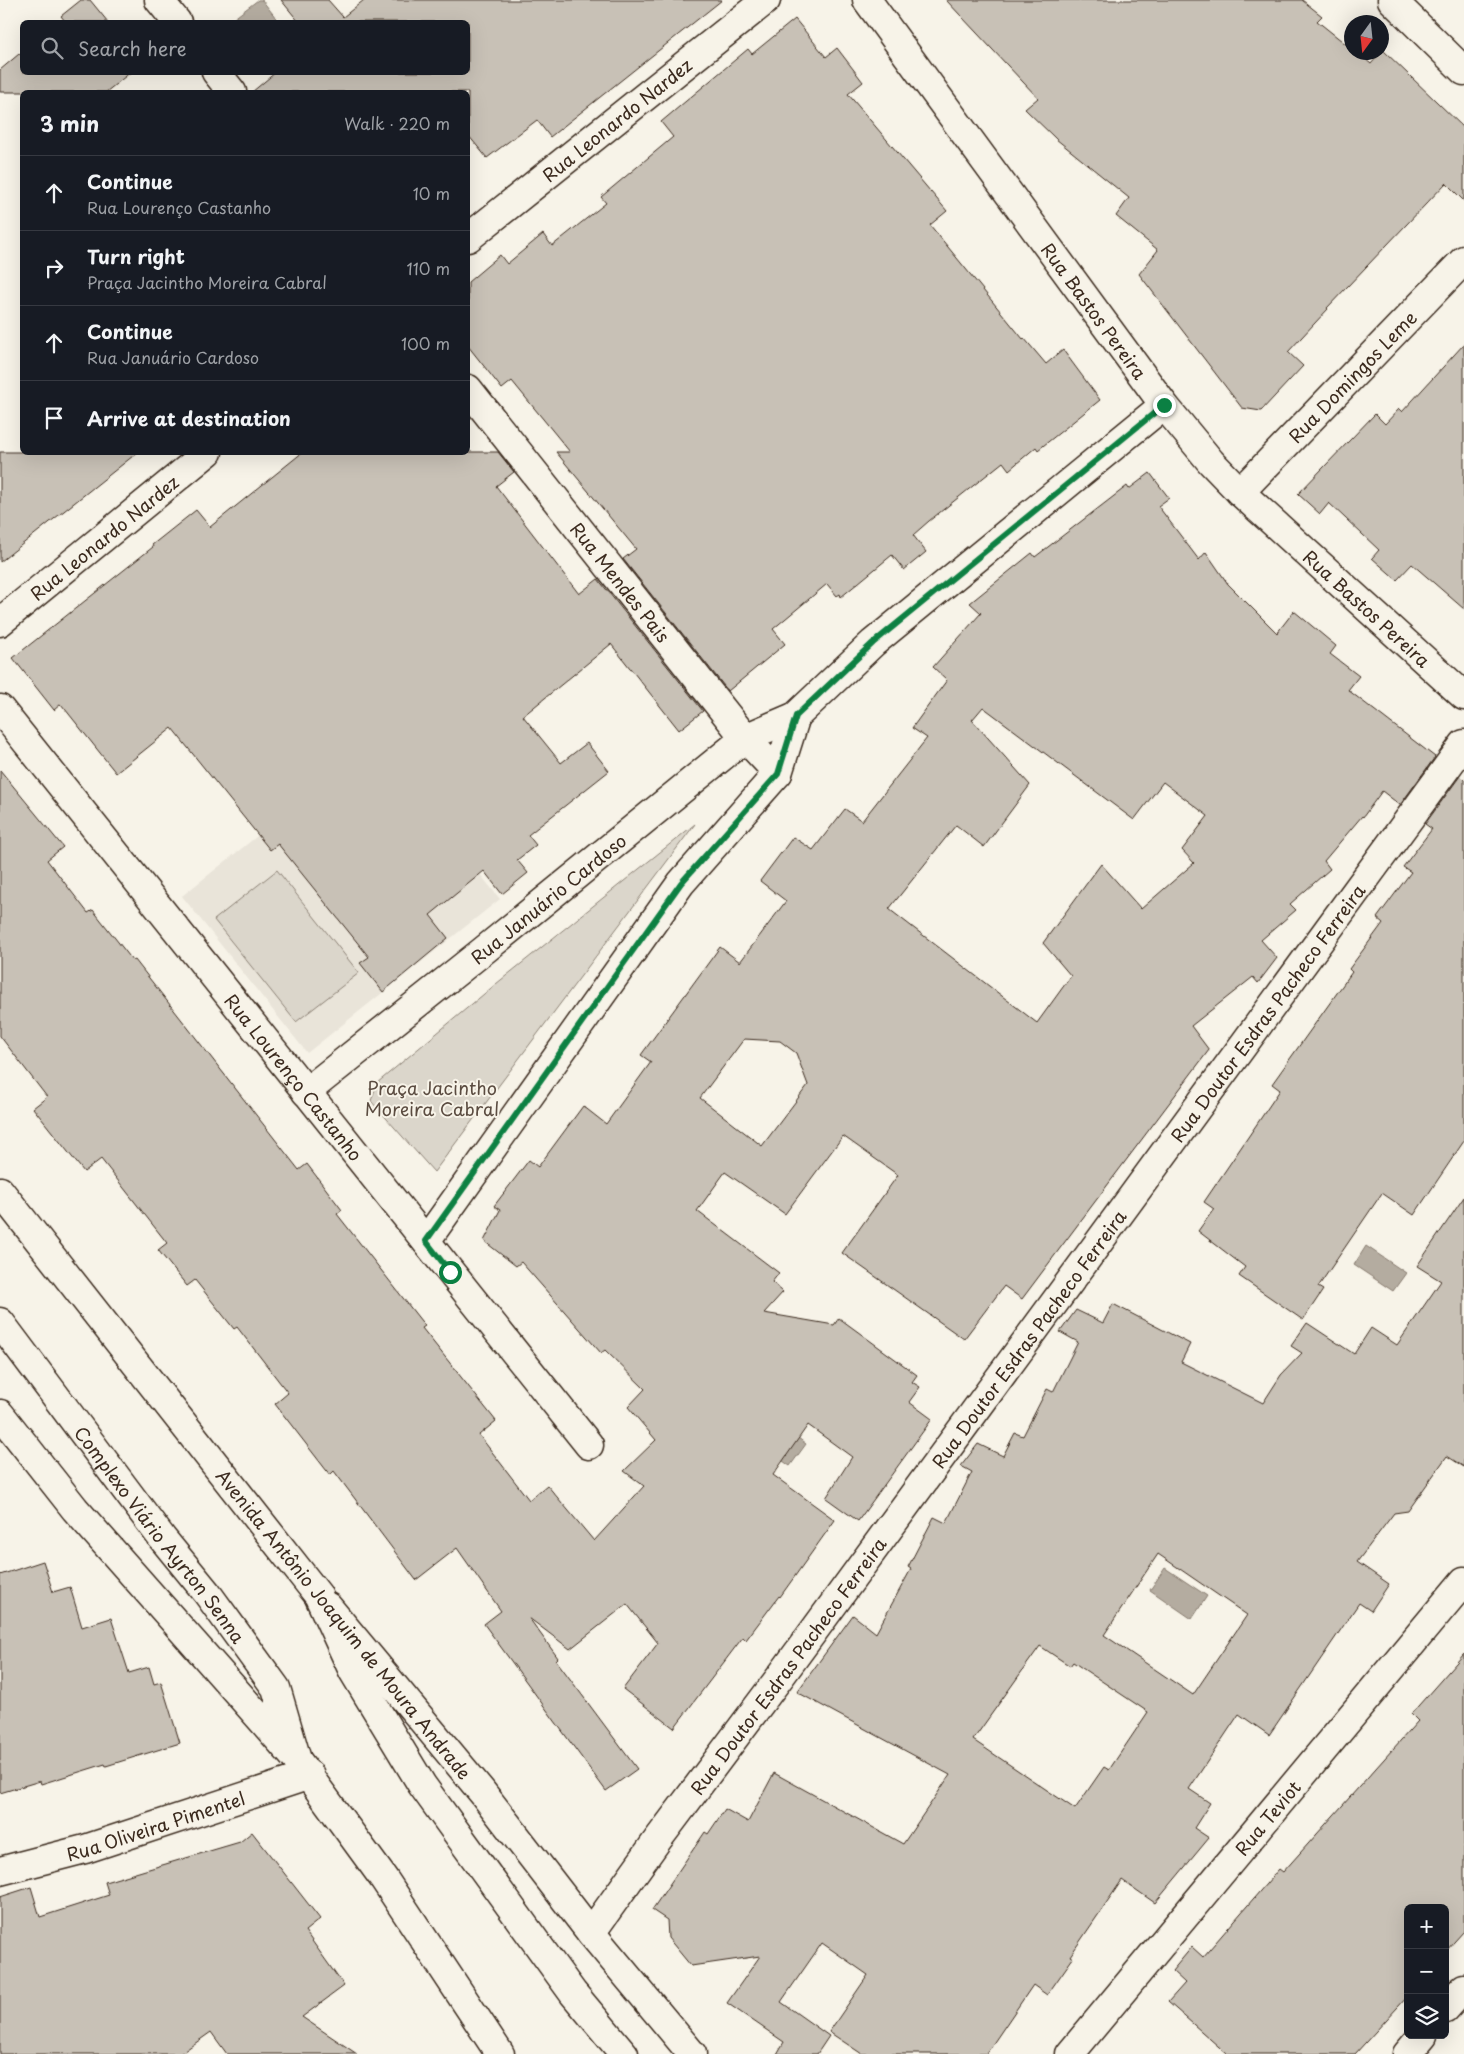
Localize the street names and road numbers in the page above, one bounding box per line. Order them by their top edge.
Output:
street label: Rua Leonardo Nardez [536,51,697,188]
street label: Rua Bastos Pereira [1035,237,1154,385]
street label: Rua Domingos Leme [1281,304,1422,448]
street label: Rua Leonardo Nardez [24,468,184,606]
street label: Rua Mendes Pais [565,516,677,648]
street label: Rua Bastos Pereira [1298,543,1437,673]
street label: Rua Januário Cardoso [464,827,632,970]
street label: Rua Doutor Esdras Pacheco Ferreira [1163,877,1371,1147]
street label: Rua Lourenço Castanho [219,987,370,1166]
street label: Rua Doutor Esdras Pacheco Ferreira [924,1203,1132,1473]
street label: Complexo Viário Ayrton Senna [69,1420,253,1649]
street label: Avenida Antônio Joaquim de Moura Andrade [210,1463,478,1785]
street label: Rua Doutor Esdras Pacheco Ferreira [683,1531,892,1800]
street label: Rua Teviot [1228,1774,1306,1861]
street label: Rua Oliveira Pimentel [63,1784,248,1867]

